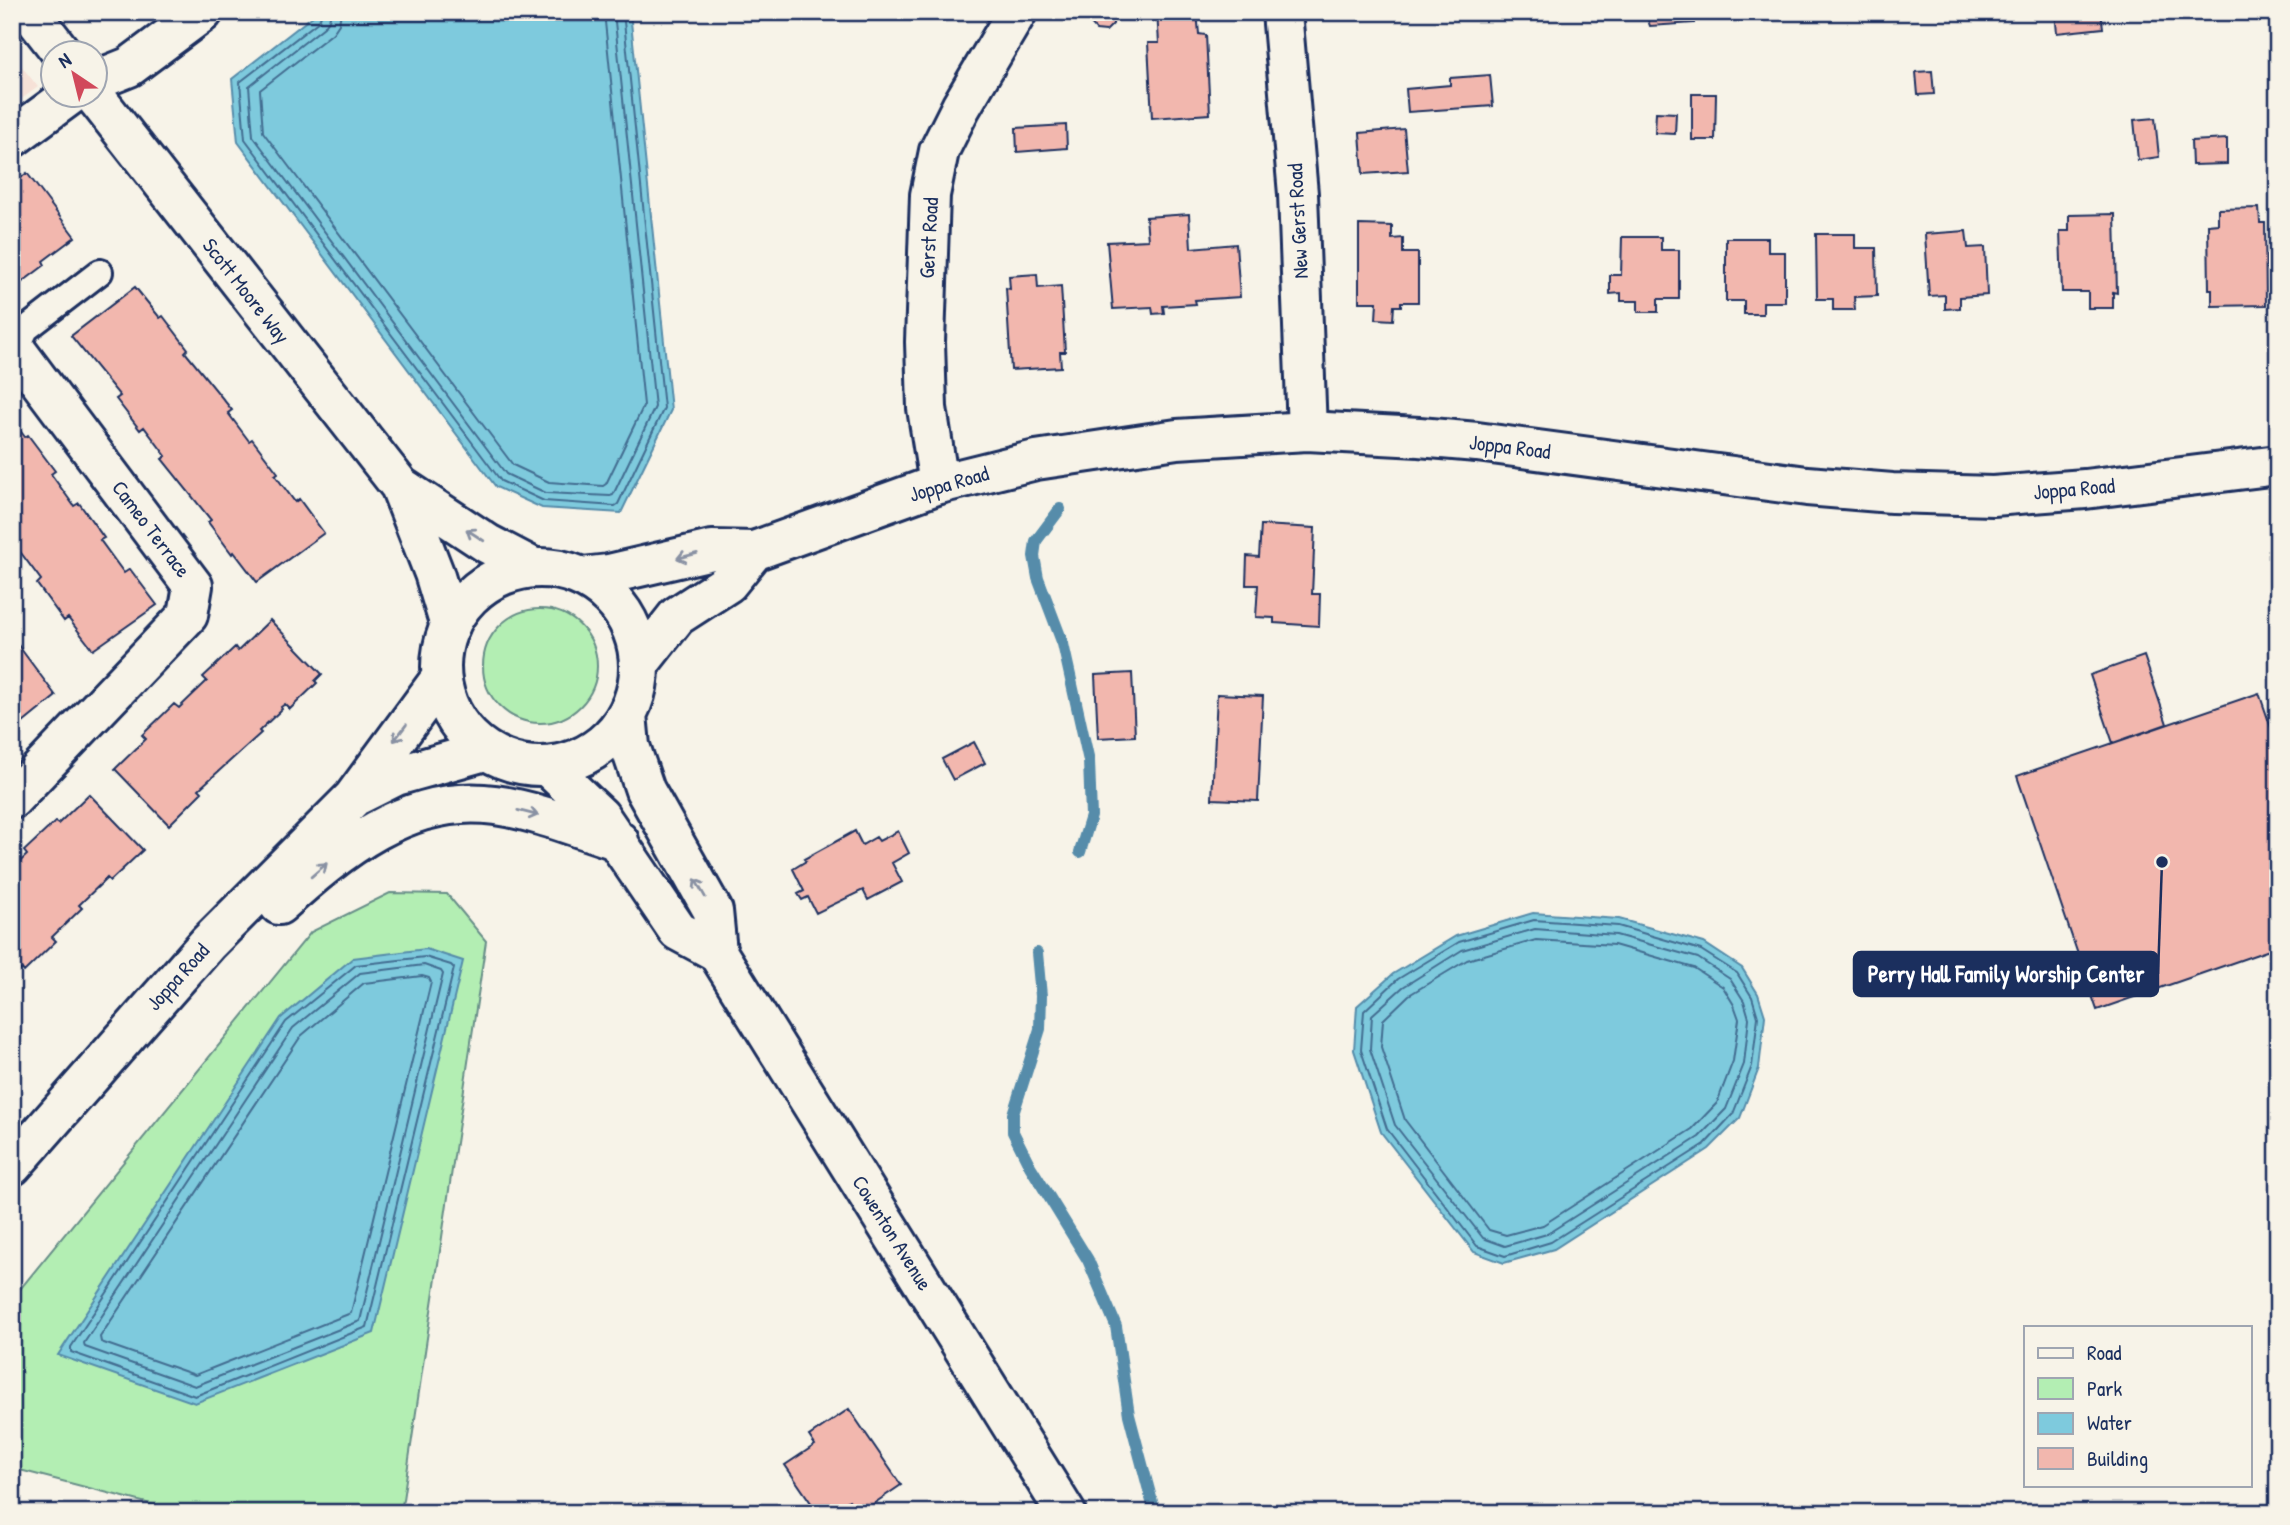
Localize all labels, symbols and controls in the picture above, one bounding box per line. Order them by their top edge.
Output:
north arrow [38,38,108,108]
text: N [53,47,76,74]
street label: New Gerst Road [1280,163,1315,279]
street label: Gerst Road [912,197,945,279]
street label: Scott Moore Way [196,232,297,349]
street label: Joppa Road [1468,427,1552,466]
street label: Joppa Road [906,458,992,509]
street label: Joppa Road [2032,470,2116,507]
street label: Cameo Terrace [105,474,198,583]
one-way arrow [465,528,485,542]
one-way arrow [676,550,699,563]
one-way arrow [393,723,408,742]
one-way arrow [516,806,539,820]
one-way arrow [310,862,328,878]
one-way arrow [693,878,706,899]
street label: Joppa Road [140,937,216,1017]
callout: Perry Hall Family Worship Center [1854,952,2158,996]
text: Perry Hall Family Worship Center [1868,958,2144,990]
street label: Cowenton Avenue [845,1170,939,1296]
legend [2024,1326,2252,1486]
text: Road [2087,1338,2121,1367]
text: Park [2087,1374,2122,1403]
text: Water [2087,1408,2132,1437]
text: Building [2087,1444,2148,1473]

